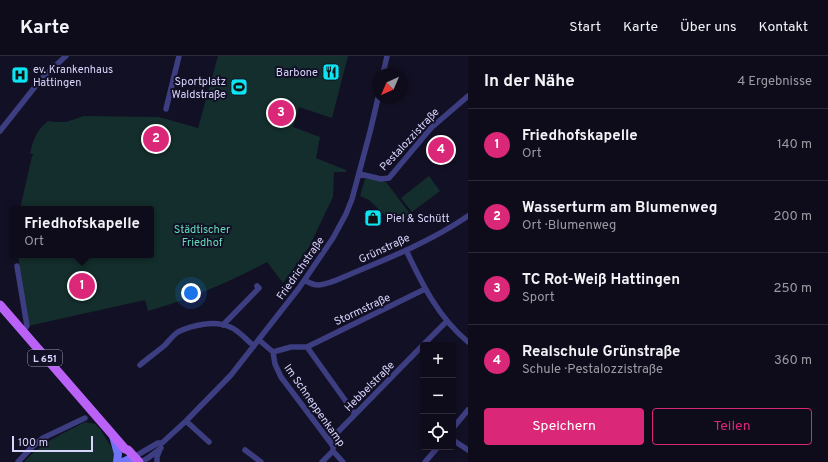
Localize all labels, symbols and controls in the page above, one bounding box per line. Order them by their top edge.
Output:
text: Karte [20,16,70,40]
text: Start [569,19,601,36]
text: Karte [623,19,658,36]
text: Über uns [680,19,737,36]
text: Kontakt [759,19,808,36]
restaurant icon: Barbone [321,62,341,82]
place label: ev. Krankenhaus Hattingen [33,63,113,90]
hospital icon: ev. Krankenhaus Hattingen [10,65,30,85]
place label: Barbone [276,66,318,80]
north arrow [372,68,408,104]
text: In der Nähe [484,71,575,93]
text: 4 Ergebnisse [737,74,812,90]
place label: Sportplatz Waldstraße [172,75,226,102]
sports icon: Sportplatz Waldstraße [229,77,249,97]
pin: 3 [268,98,294,128]
street label: Pestalozzistraße [377,105,443,174]
pin: 2 [143,124,169,154]
text: Friedhofskapelle [522,127,638,146]
pin: 4 [428,135,454,165]
text: 1 [494,137,500,153]
text: 140 m [777,137,812,153]
text: Ort [522,146,542,162]
text: Wasserturm am Blumenweg [522,199,718,218]
popup [10,206,154,258]
shop icon: Piel & Schütt [363,208,383,228]
text: 2 [493,209,501,225]
text: 200 m [773,209,812,225]
place label: Piel & Schütt [386,212,450,226]
text: Friedhofskapelle [24,215,140,234]
text: Ort · Blumenweg [522,218,616,234]
park label: Städtischer Friedhof [174,223,231,250]
street label: Grünstraße [357,231,412,267]
text: Ort [24,234,44,250]
street label: Friedrichstraße [274,234,328,303]
pin: 1 [69,271,95,301]
text: TC Rot-Weiß Hattingen [522,271,680,290]
text: 3 [493,281,501,297]
text: 250 m [774,281,812,297]
your location [181,283,201,303]
text: Sport [522,290,555,306]
street label: Stormstraße [332,291,393,329]
map controls [420,342,456,450]
button: + [420,342,456,378]
text: Realschule Grünstraße [522,343,680,362]
road number: L 651 [28,350,62,366]
text: 4 [493,353,501,369]
text: 360 m [774,353,812,369]
street label: Hebbelstraße [342,359,398,415]
street label: Im Schneppenkamp [280,362,348,450]
text: Schule · Pestalozzistraße [522,362,663,378]
button: − [420,378,456,414]
button: Speichern [484,408,644,445]
button: Teilen [652,408,812,445]
button: locate [420,414,456,450]
scale bar [12,434,93,453]
text: 100 m [18,436,48,450]

